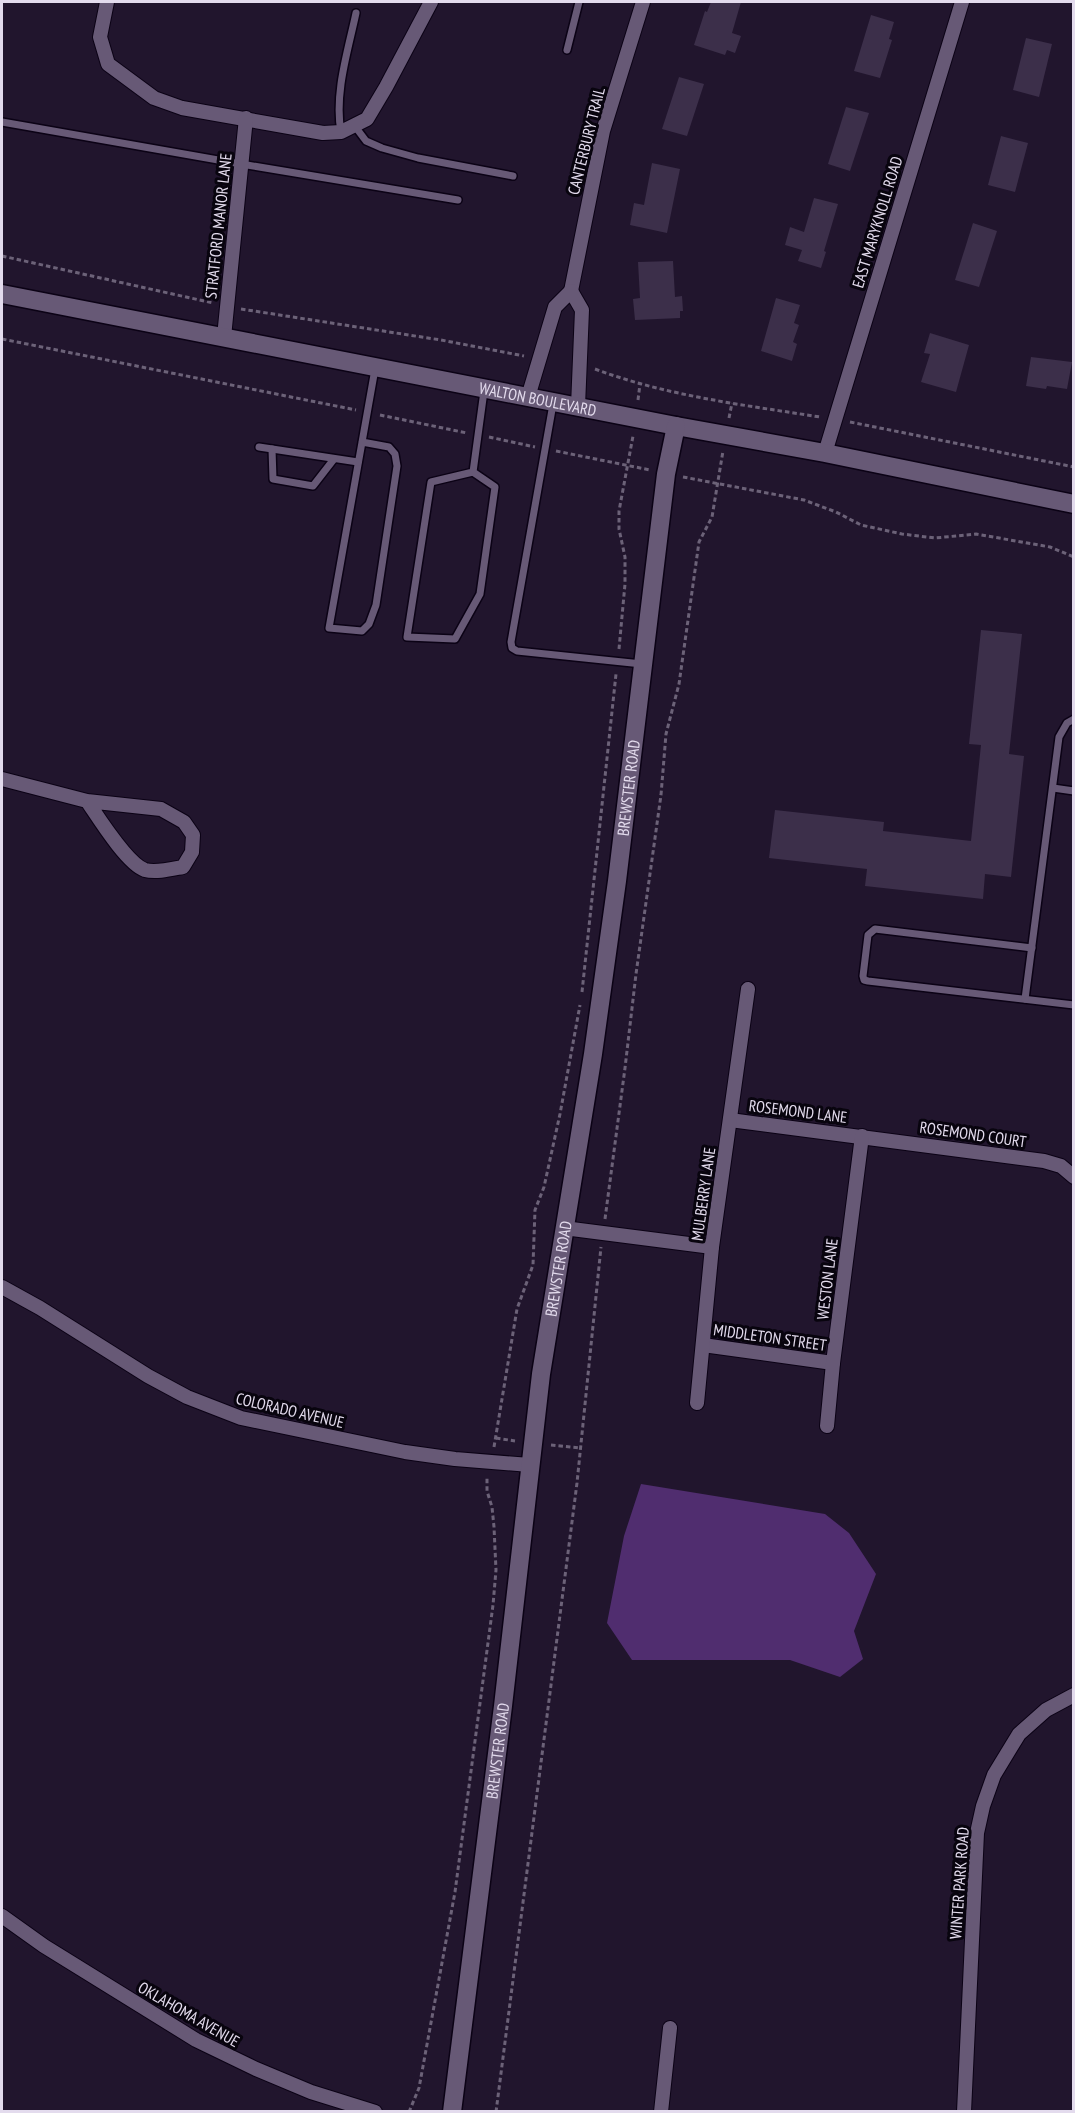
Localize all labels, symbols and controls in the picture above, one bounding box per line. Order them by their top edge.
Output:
street label: CANTERBURY TRAIL [563,85,609,197]
street label: STRATFORD MANOR LANE [200,152,236,300]
street label: EAST MARYKNOLL ROAD [848,154,906,290]
street label: WALTON BOULEVARD [477,378,598,420]
street label: BREWSTER ROAD [613,739,644,837]
street label: ROSEMOND LANE [748,1095,848,1127]
street label: ROSEMOND COURT [918,1117,1028,1151]
street label: MULBERRY LANE [687,1146,719,1242]
street label: BREWSTER ROAD [540,1219,576,1318]
street label: WESTON LANE [812,1237,842,1321]
street label: MIDDLETON STREET [712,1319,828,1355]
street label: COLORADO AVENUE [234,1388,346,1432]
street label: BREWSTER ROAD [481,1702,513,1800]
street label: WINTER PARK ROAD [945,1826,973,1940]
street label: OKLAHOMA AVENUE [135,1977,243,2051]

